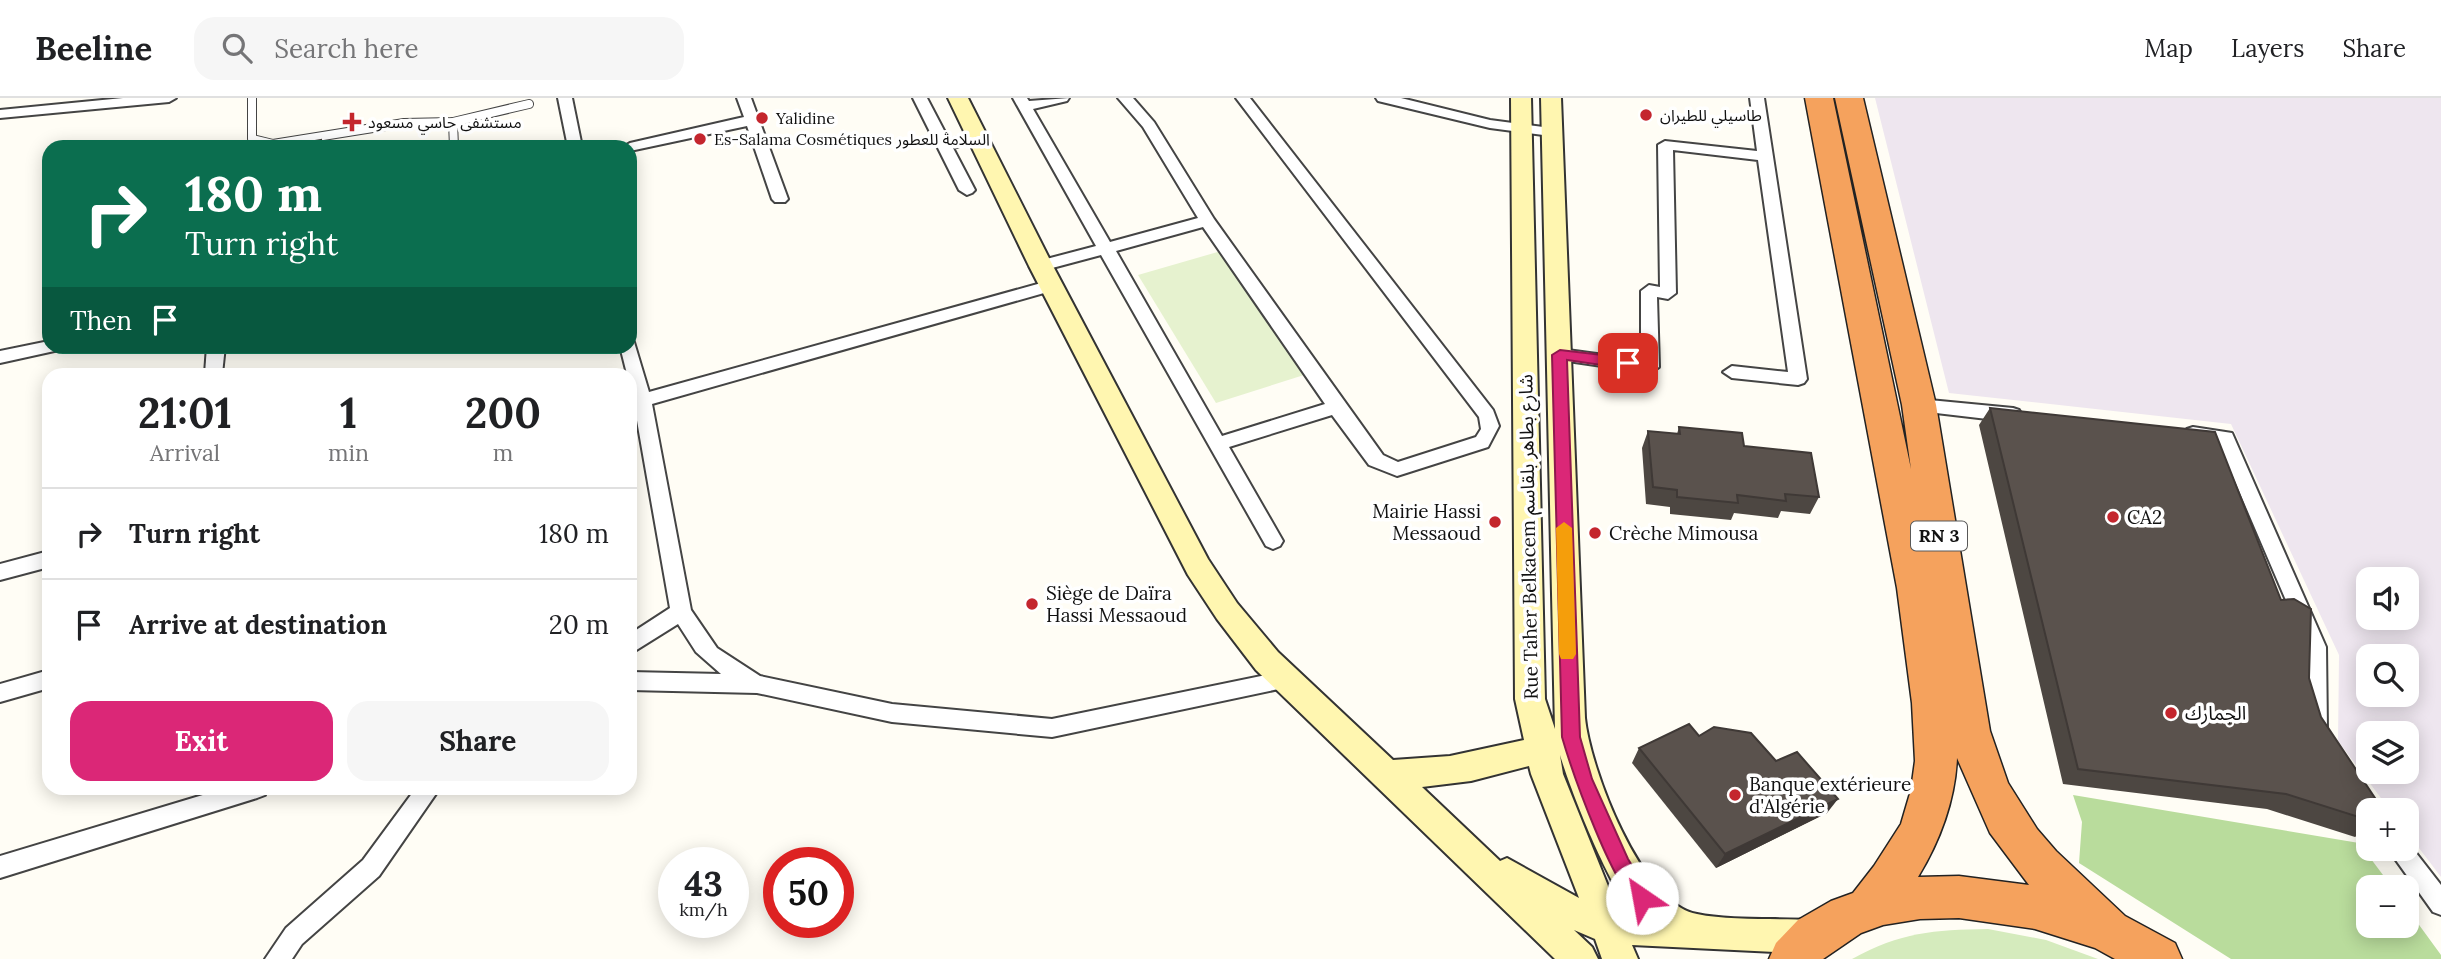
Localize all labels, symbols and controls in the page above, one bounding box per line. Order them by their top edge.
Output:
search box [194,17,684,80]
text: Beeline [35,27,152,69]
icon: search [218,29,256,67]
text: Search here [274,32,419,65]
text: Map [2144,33,2193,64]
text: Layers [2231,33,2304,64]
text: Share [2342,33,2406,64]
place label: طاسيلي للطيران [1660,105,1762,128]
marker: طاسيلي للطيران [1638,107,1654,123]
place label: Yalidine [775,108,835,128]
marker: Yalidine [754,110,770,126]
marker: مستشفى حاسي مسعود [342,112,362,132]
place label: مستشفى حاسي مسعود [368,112,522,135]
place label: Es-Salama Cosmétiques السلامة للعطور [714,129,990,149]
marker: Es-Salama Cosmétiques السلامة للعطور [692,131,708,147]
text: 180 m [185,162,322,224]
icon: right [70,168,161,259]
text: Turn right [185,223,338,264]
icon: arrive [146,301,184,339]
text: Then [70,304,132,337]
pin [1598,333,1658,393]
icon: arrive [1609,344,1647,382]
street label: Rue Taher Belkacem شارع بطاهر بلقاسم [1513,374,1546,700]
text: 21:01 [138,386,232,440]
text: 1 [340,386,357,440]
text: 200 [465,386,541,440]
text: Arrival [150,438,220,467]
text: min [328,438,369,467]
text: m [493,438,513,467]
place label: Mairie Hassi Messaoud [1372,499,1481,545]
place label: CA2 [2127,505,2162,529]
marker: CA2 [2105,509,2121,525]
marker: Mairie Hassi Messaoud [1487,514,1503,530]
icon: right [70,515,108,553]
text: Turn right [129,517,260,550]
text: 180 m [539,517,609,550]
place label: Crèche Mimousa [1609,521,1758,545]
road number: RN 3 [1911,522,1967,550]
marker: Crèche Mimousa [1587,525,1603,541]
map controls [2356,567,2419,938]
button: sound [2356,567,2419,630]
place label: Siège de Daïra Hassi Messaoud [1046,581,1187,627]
marker: Siège de Daïra Hassi Messaoud [1024,596,1040,612]
icon: arrive [70,606,108,644]
text: Arrive at destination [129,608,387,641]
text: 20 m [549,608,609,641]
button: search [2356,644,2419,707]
button: Exit [70,701,333,781]
button: Share [347,701,609,781]
place label: الجمارك [2185,701,2246,725]
marker: الجمارك [2163,705,2179,721]
button: layers [2356,721,2419,784]
place label: Banque extérieure d'Algérie [1749,772,1911,818]
marker: Banque extérieure d'Algérie [1727,787,1743,803]
button: + [2356,798,2419,861]
speed limit sign: 50 [763,847,854,938]
text: 43 [684,861,723,906]
position arrow [1605,861,1679,935]
button: − [2356,875,2419,938]
text: km/h [679,898,728,921]

